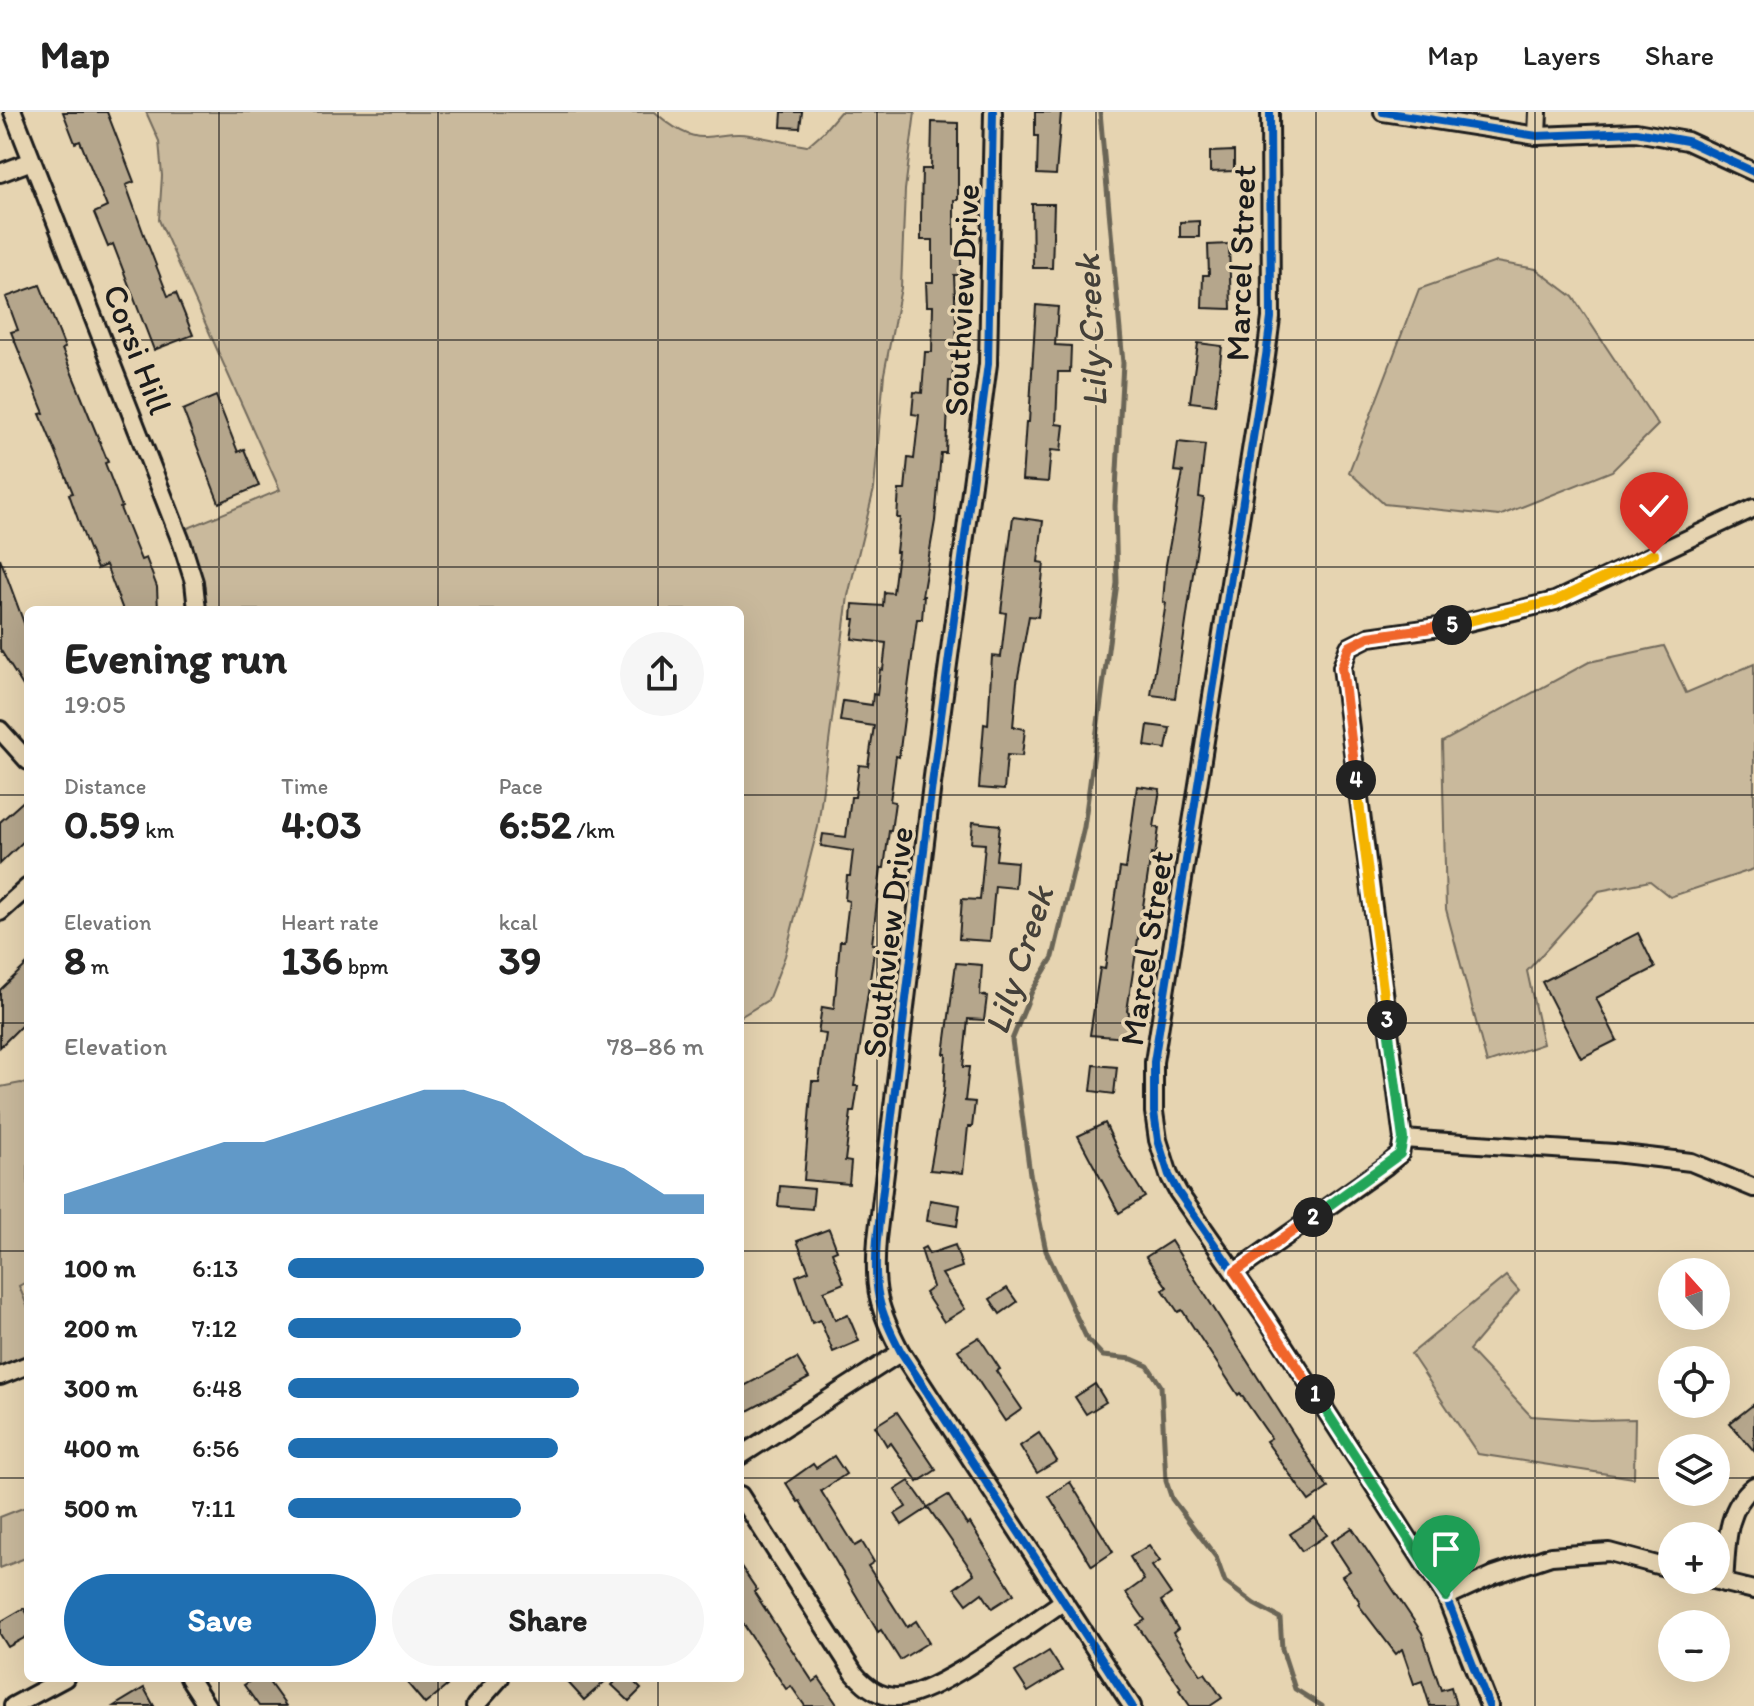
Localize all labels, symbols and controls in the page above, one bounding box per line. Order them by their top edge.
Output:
text: Map [40,32,110,78]
text: Map [1427,38,1479,72]
text: Layers [1523,38,1601,72]
text: Share [1645,38,1714,72]
street label: Marcel Street [1217,164,1264,362]
street label: Southview Drive [935,183,988,417]
water label: Lily Creek [1065,251,1116,409]
street label: Corsi Hill [94,279,181,420]
pin [1620,472,1688,554]
icon: check [1632,484,1676,528]
pin: 5 [1432,605,1472,645]
text: 5 [1446,611,1458,638]
text: Evening run [64,631,287,684]
button: share [620,632,704,716]
text: 19:05 [64,688,126,720]
pin: 4 [1336,760,1376,800]
text: 4 [1349,766,1363,793]
text: Distance [64,773,146,800]
text: Time [281,773,328,800]
text: Pace [499,773,543,800]
text: 0.59 [64,800,140,848]
text: 4:03 [281,800,362,848]
text: 6:52 [499,800,572,848]
text: km [140,817,174,844]
text: /km [572,817,615,844]
street label: Southview Drive [853,824,922,1060]
street label: Marcel Street [1111,848,1182,1049]
water label: Lily Creek [974,878,1063,1040]
text: Elevation [64,909,151,936]
text: Heart rate [281,909,379,936]
text: kcal [499,909,538,936]
text: 8 [64,936,86,984]
text: 136 [281,936,343,984]
text: 39 [499,936,541,984]
text: m [86,953,109,980]
text: bpm [343,953,389,980]
pin: 3 [1367,1000,1407,1040]
text: 3 [1381,1006,1393,1033]
text: Elevation [64,1030,167,1062]
text: 78–86 m [607,1030,704,1062]
pin: 2 [1293,1197,1333,1237]
text: 2 [1307,1203,1319,1230]
text: 100 m [64,1252,136,1284]
text: 6:13 [192,1252,238,1284]
north arrow [1658,1258,1730,1330]
map controls [1658,1258,1730,1682]
text: 200 m [64,1312,137,1344]
text: 7:12 [192,1312,237,1344]
button: locate [1658,1346,1730,1418]
text: 300 m [64,1372,138,1404]
text: 6:48 [192,1372,242,1404]
pin: 1 [1295,1374,1335,1414]
text: 1 [1310,1380,1320,1407]
text: 400 m [64,1432,139,1464]
text: 6:56 [192,1432,240,1464]
button: layers [1658,1434,1730,1506]
text: 500 m [64,1492,137,1524]
text: 7:11 [192,1492,235,1524]
pin [1412,1515,1480,1597]
button: + [1658,1522,1730,1594]
icon: arrive [1424,1527,1468,1571]
button: Save [64,1574,376,1666]
button: Share [392,1574,704,1666]
button: − [1658,1610,1730,1682]

